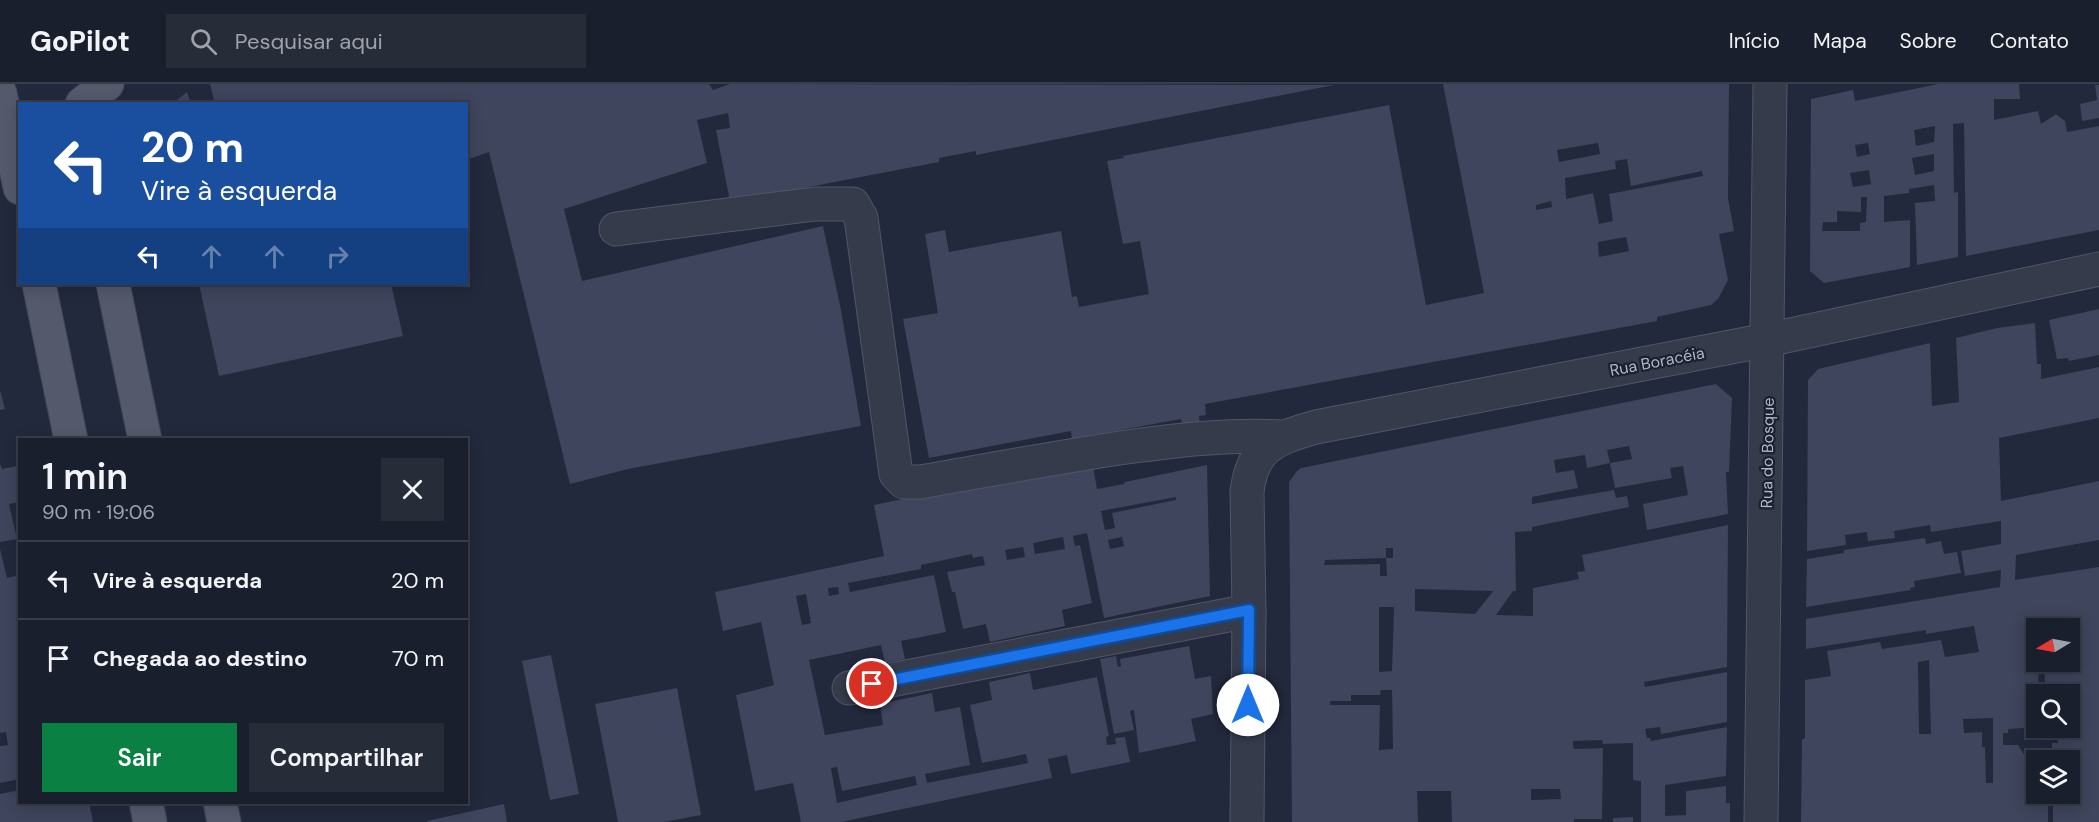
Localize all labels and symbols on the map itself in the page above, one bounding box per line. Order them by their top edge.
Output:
street label: Rua Boracéia [1608,342,1706,381]
street label: Rua do Bosque [1756,397,1779,509]
north arrow [2026,618,2080,672]
pin [846,658,897,709]
position arrow [1216,673,1280,737]

